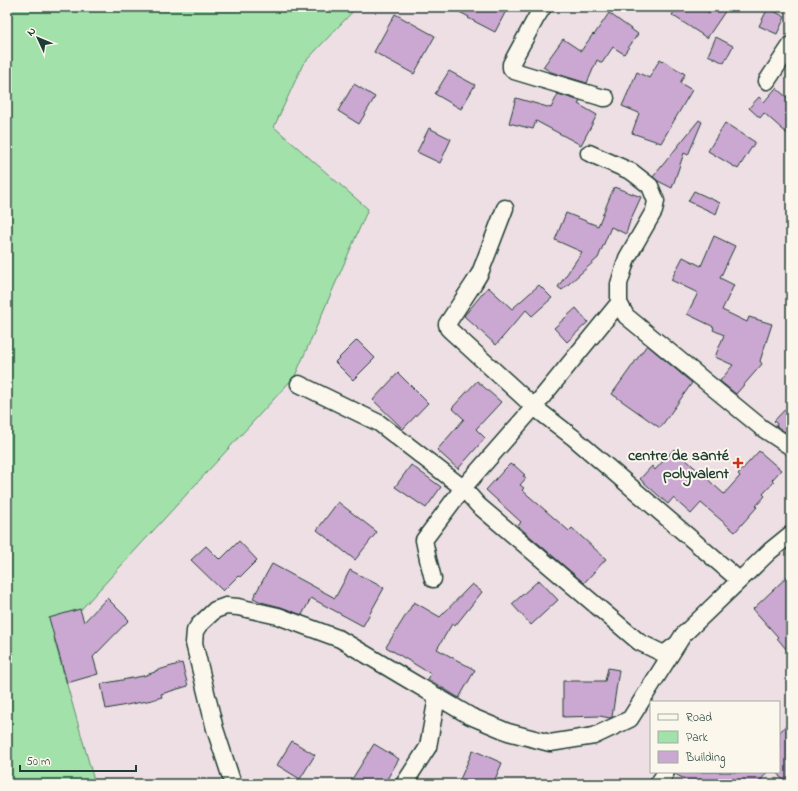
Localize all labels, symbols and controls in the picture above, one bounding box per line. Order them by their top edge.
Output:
north arrow [18,18,58,58]
text: N [23,24,40,40]
place label: centre de santé polyvalent [628,444,730,487]
marker: centre de santé polyvalent [732,457,744,469]
legend [650,701,780,773]
text: Road [686,709,712,727]
text: Park [686,729,708,747]
scale bar [20,747,136,773]
text: Building [685,749,725,768]
text: 50 m [26,753,50,771]

